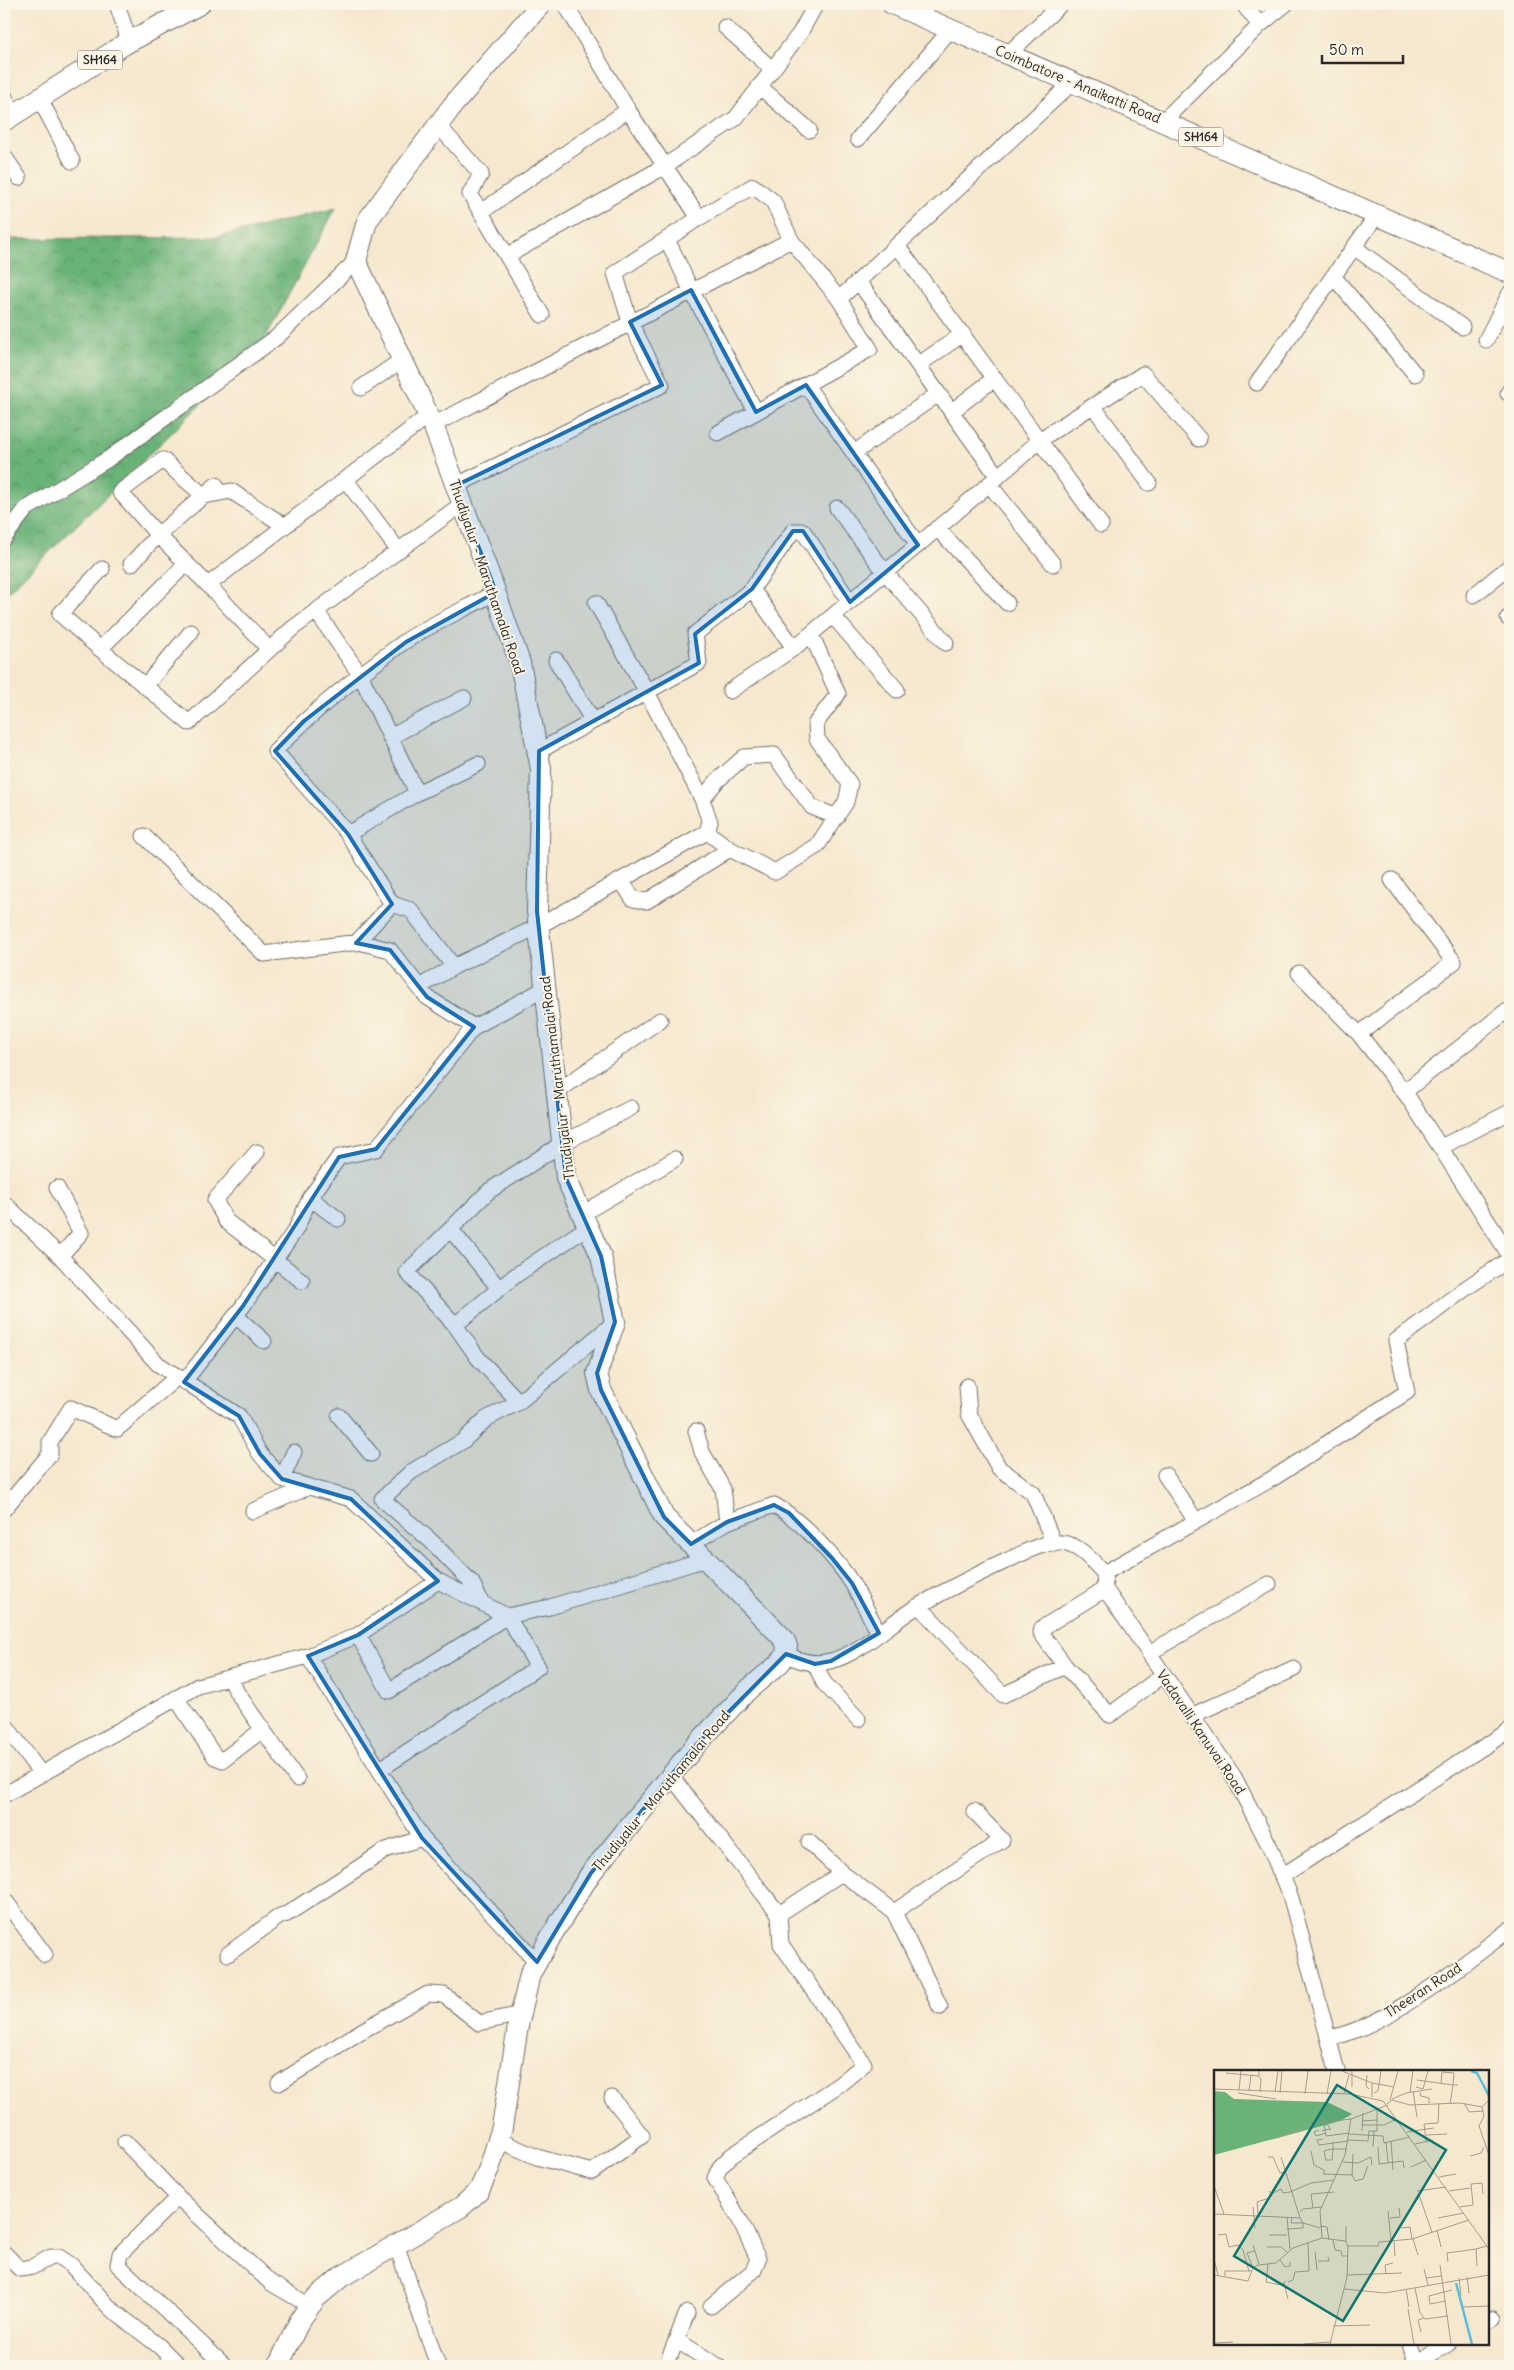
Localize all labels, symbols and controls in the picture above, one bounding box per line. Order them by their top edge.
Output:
scale bar [1322,32,1403,64]
text: 50 m [1329,40,1364,59]
street label: Coimbatore - Anaikatti Road [992,41,1164,127]
road number: SH164 [78,50,122,70]
road number: SH164 [1178,128,1224,146]
street label: Thudiyalur - Maruthamalai Road [445,477,529,677]
street label: Thudiyalur - Maruthamalai Road [536,975,578,1181]
street label: Vadavalli Kanuvai Road [1153,1666,1249,1798]
street label: Thudiyalur - Maruthamalai Road [588,1707,734,1875]
street label: Theeran Road [1381,1958,1465,2022]
inset map [1214,2070,1489,2345]

